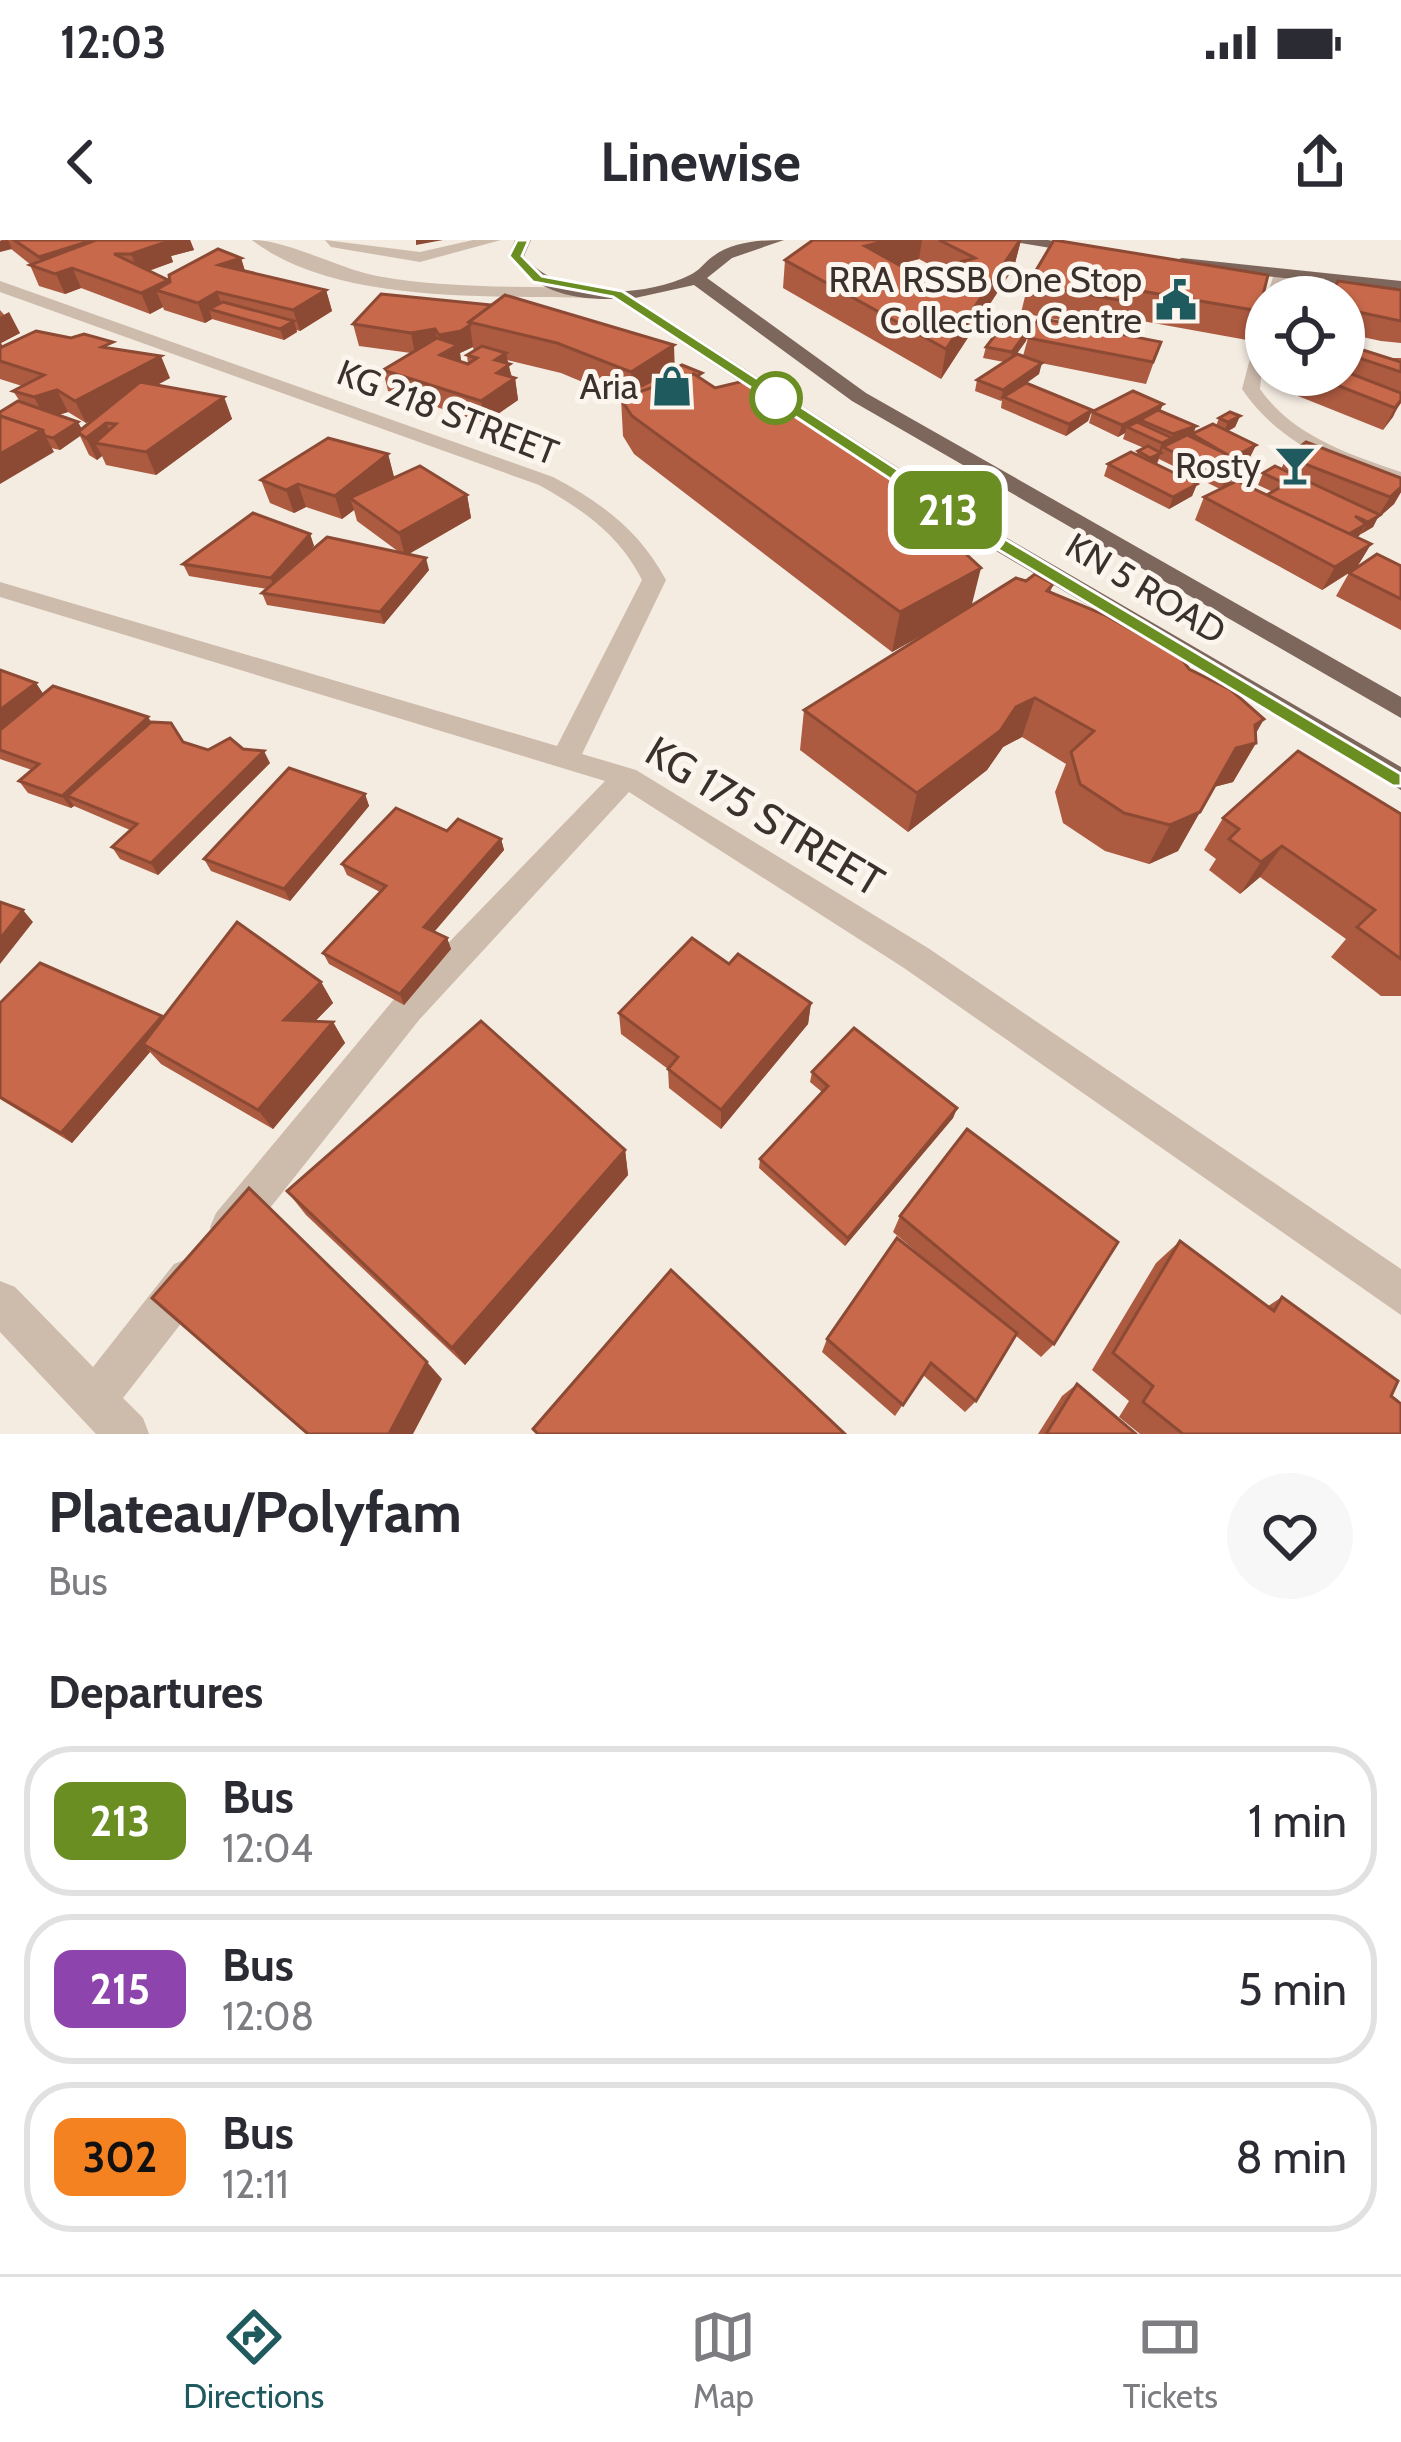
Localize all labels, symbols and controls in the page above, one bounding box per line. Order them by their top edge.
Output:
text: 12:03 [60,15,166,69]
icon: back [48,129,114,195]
text: Linewise [600,129,801,195]
icon: share [1287,129,1353,195]
place label: RRA RSSB One Stop Collection Centre [829,257,1142,342]
map controls [1245,276,1365,396]
button: locate [1245,276,1365,396]
public building icon: RRA RSSB One Stop Collection Centre [1153,277,1199,323]
street label: KG 218 STREET [331,350,565,474]
shop icon: Aria [649,363,695,409]
place label: Aria [580,364,638,408]
unlabelled marker [751,373,801,423]
bar icon: Rosty [1272,442,1318,488]
place label: Rosty [1175,443,1261,487]
line badge: 213 [879,471,1017,549]
text: 213 [918,484,978,536]
street label: KN 5 ROAD [1058,523,1234,653]
street label: KG 175 STREET [637,725,893,907]
button: heart [1227,1473,1353,1599]
text: Plateau/Polyfam [48,1477,462,1546]
text: Bus [48,1557,108,1605]
text: Departures [48,1665,263,1719]
text: Bus [222,1770,294,1824]
text: 1 min [1248,1794,1347,1848]
text: 213 [90,1795,150,1847]
text: 12:04 [222,1824,313,1872]
text: Bus [222,1938,294,1992]
text: 5 min [1238,1962,1347,2016]
text: 215 [90,1963,150,2015]
text: 12:08 [222,1992,314,2040]
text: Bus [222,2106,294,2160]
text: 8 min [1235,2130,1347,2184]
text: 302 [83,2131,157,2183]
text: 12:11 [222,2160,289,2208]
tab: Directions [183,2304,324,2416]
tab: Map [690,2304,756,2416]
tab: Tickets [1123,2304,1218,2416]

